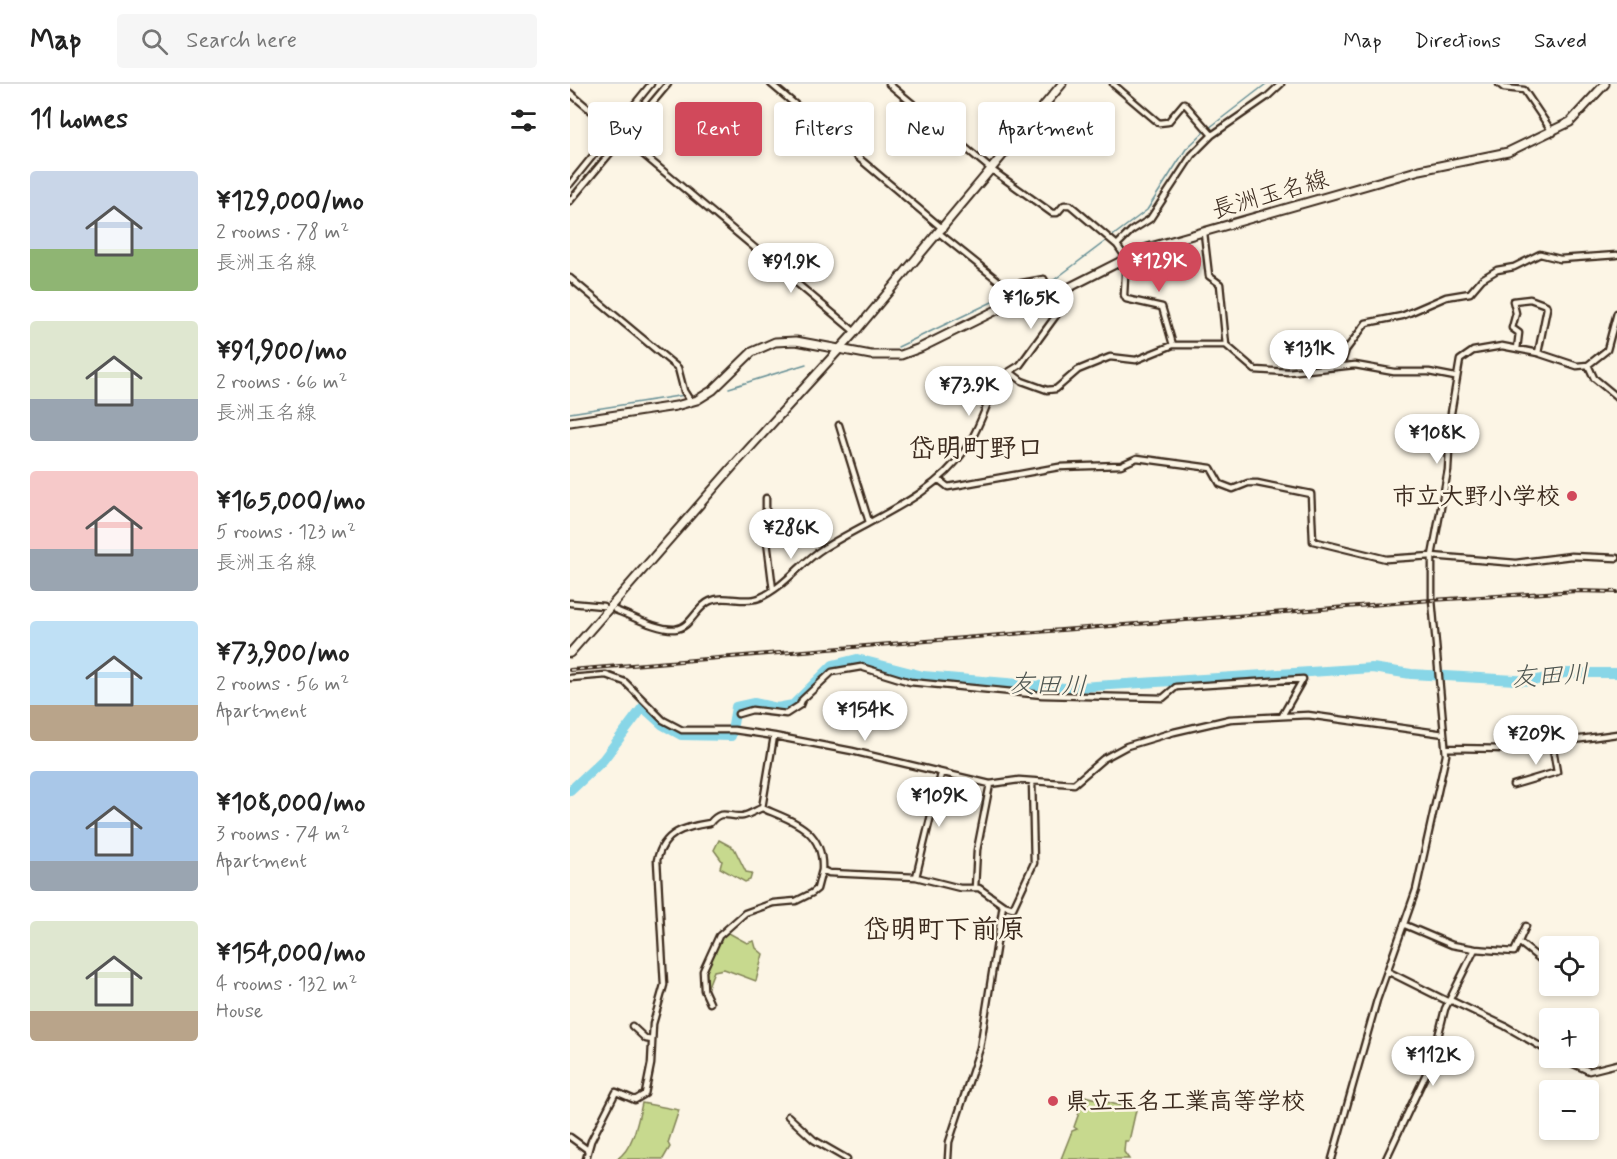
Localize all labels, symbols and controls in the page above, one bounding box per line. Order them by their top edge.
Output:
search box [117,14,537,68]
text: Map [30,23,81,60]
icon: search [138,25,171,58]
text: Search here [186,27,297,55]
text: Map [1343,27,1382,55]
text: Directions [1415,27,1501,55]
text: Saved [1534,27,1587,55]
chip: Buy [588,102,663,156]
chip: Rent [675,102,762,156]
chip: Filters [774,102,874,156]
chip: New [886,102,966,156]
chip: Apartment [978,102,1115,156]
text: 11 homes [30,103,128,137]
icon: filters [507,104,540,137]
street label: 長洲玉名線 [1208,164,1332,227]
text: ¥129,000/mo [216,185,364,219]
icon: home [78,195,150,267]
text: 2 rooms · 78 m² [216,219,349,246]
pin: ¥129K [1117,242,1201,293]
pin: ¥91.9K [742,243,840,294]
text: ¥129K [1131,248,1187,275]
text: ¥91.9K [762,249,820,276]
text: 長洲玉名線 [216,250,316,277]
pin: ¥165K [989,279,1073,330]
text: ¥165K [1003,285,1059,312]
pin: ¥131K [1267,330,1351,381]
text: ¥91,900/mo [216,335,347,369]
text: ¥131K [1284,336,1334,363]
icon: home [78,345,150,417]
pin: ¥73.9K [920,366,1018,417]
text: 2 rooms · 66 m² [216,369,347,396]
text: ¥73.9K [939,372,999,399]
text: 長洲玉名線 [216,400,316,427]
pin: ¥108K [1395,414,1479,465]
text: ¥108K [1409,420,1465,447]
district label: 岱明町野口 [909,432,1044,467]
place label: 市立大野小学校 [1392,482,1560,513]
text: ¥165,000/mo [216,485,365,519]
marker: 市立大野小学校 [1565,489,1579,503]
icon: home [78,495,150,567]
pin: ¥286K [749,509,833,560]
text: ¥286K [763,515,819,542]
text: 5 rooms · 123 m² [216,519,356,546]
text: 長洲玉名線 [216,550,316,577]
text: ¥73,900/mo [216,637,350,671]
icon: home [78,645,150,717]
water label: 友田川 [1510,658,1590,696]
water label: 友田川 [1008,668,1088,704]
text: 2 rooms · 56 m² [216,671,349,698]
pin: ¥154K [823,691,907,742]
text: ¥154K [836,697,894,724]
text: Apartment [216,698,307,725]
pin: ¥209K [1494,715,1578,766]
text: ¥209K [1507,721,1565,748]
pin: ¥109K [897,777,981,828]
text: ¥109K [911,783,967,810]
text: ¥108,000/mo [216,787,365,821]
icon: home [78,795,150,867]
text: 3 rooms · 74 m² [216,821,350,848]
text: Apartment [216,848,307,875]
district label: 岱明町下前原 [863,913,1025,948]
map controls [1539,936,1599,1140]
button: locate [1539,936,1599,996]
text: ¥154,000/mo [216,937,366,971]
icon: home [78,945,150,1017]
text: 4 rooms · 132 m² [216,971,357,998]
text: House [216,998,263,1025]
button: + [1539,1008,1599,1068]
pin: ¥112K [1391,1036,1475,1087]
text: ¥112K [1405,1042,1461,1069]
button: − [1539,1080,1599,1140]
place label: 県立玉名工業高等学校 [1065,1087,1305,1118]
marker: 県立玉名工業高等学校 [1046,1094,1060,1108]

